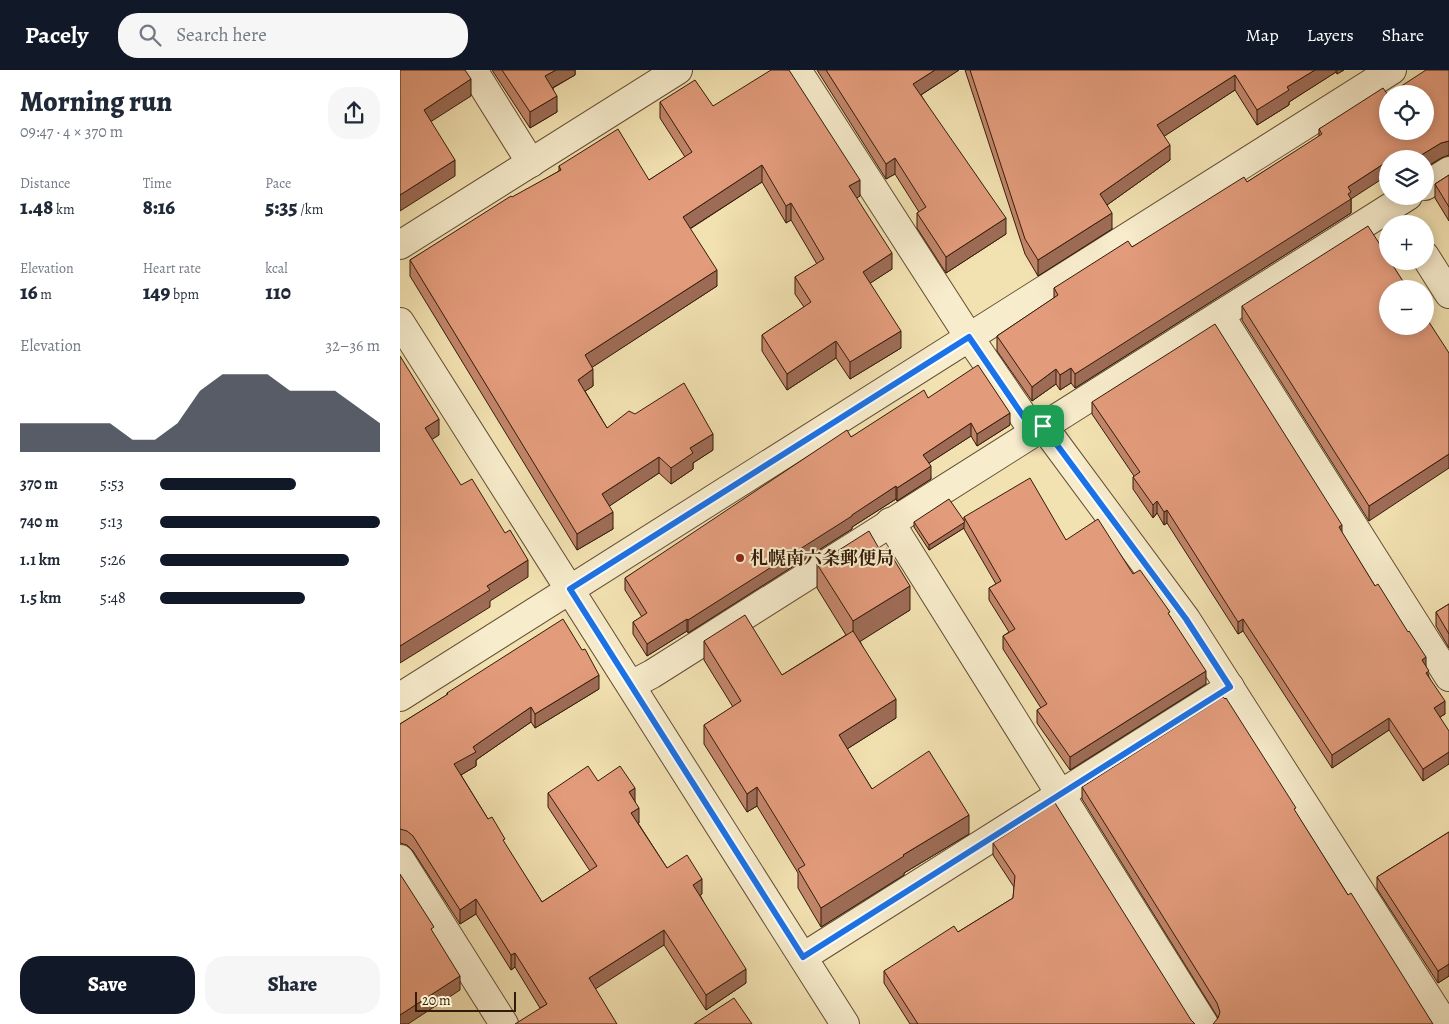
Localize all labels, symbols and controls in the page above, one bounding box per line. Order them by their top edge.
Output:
search box [118,13,468,58]
text: Pacely [25,19,88,51]
icon: search [136,21,164,49]
text: Search here [176,22,267,48]
text: Map [1246,23,1279,47]
text: Layers [1307,23,1354,47]
text: Share [1382,23,1424,47]
text: Morning run [20,83,172,121]
map controls [1379,85,1434,335]
button: locate [1379,85,1434,140]
button: share [328,87,380,139]
text: 09:47 · 4 × 370 m [20,121,123,143]
button: layers [1379,150,1434,205]
text: Distance [20,174,70,193]
text: Time [143,174,172,193]
text: Pace [265,174,291,193]
text: 1.48 [20,193,53,221]
text: 8:16 [143,193,175,221]
text: 5:35 [265,193,297,221]
text: km [53,200,75,219]
text: /km [297,200,323,219]
button: + [1379,215,1434,270]
text: Elevation [20,259,74,278]
text: Heart rate [143,259,201,278]
text: kcal [265,259,288,278]
text: 16 [20,278,38,306]
text: 149 [143,278,170,306]
text: 110 [265,278,291,306]
button: − [1379,280,1434,335]
text: m [38,285,52,304]
text: bpm [170,285,199,304]
text: Elevation [20,335,81,357]
text: 32–36 m [325,335,380,357]
pin [1022,405,1064,447]
icon: arrive [1029,412,1057,440]
text: 370 m [20,473,58,495]
text: 5:53 [100,473,124,495]
text: 740 m [20,511,59,533]
text: 5:13 [100,511,123,533]
place label: 札幌南六条郵便局 [750,546,894,570]
text: 1.1 km [20,549,60,571]
text: 5:26 [100,549,126,571]
marker: 札幌南六条郵便局 [734,552,746,564]
text: 1.5 km [20,587,61,609]
text: 5:48 [100,587,126,609]
button: Save [20,956,195,1014]
button: Share [205,956,380,1014]
scale bar [415,989,516,1012]
text: 20 m [422,991,451,1010]

